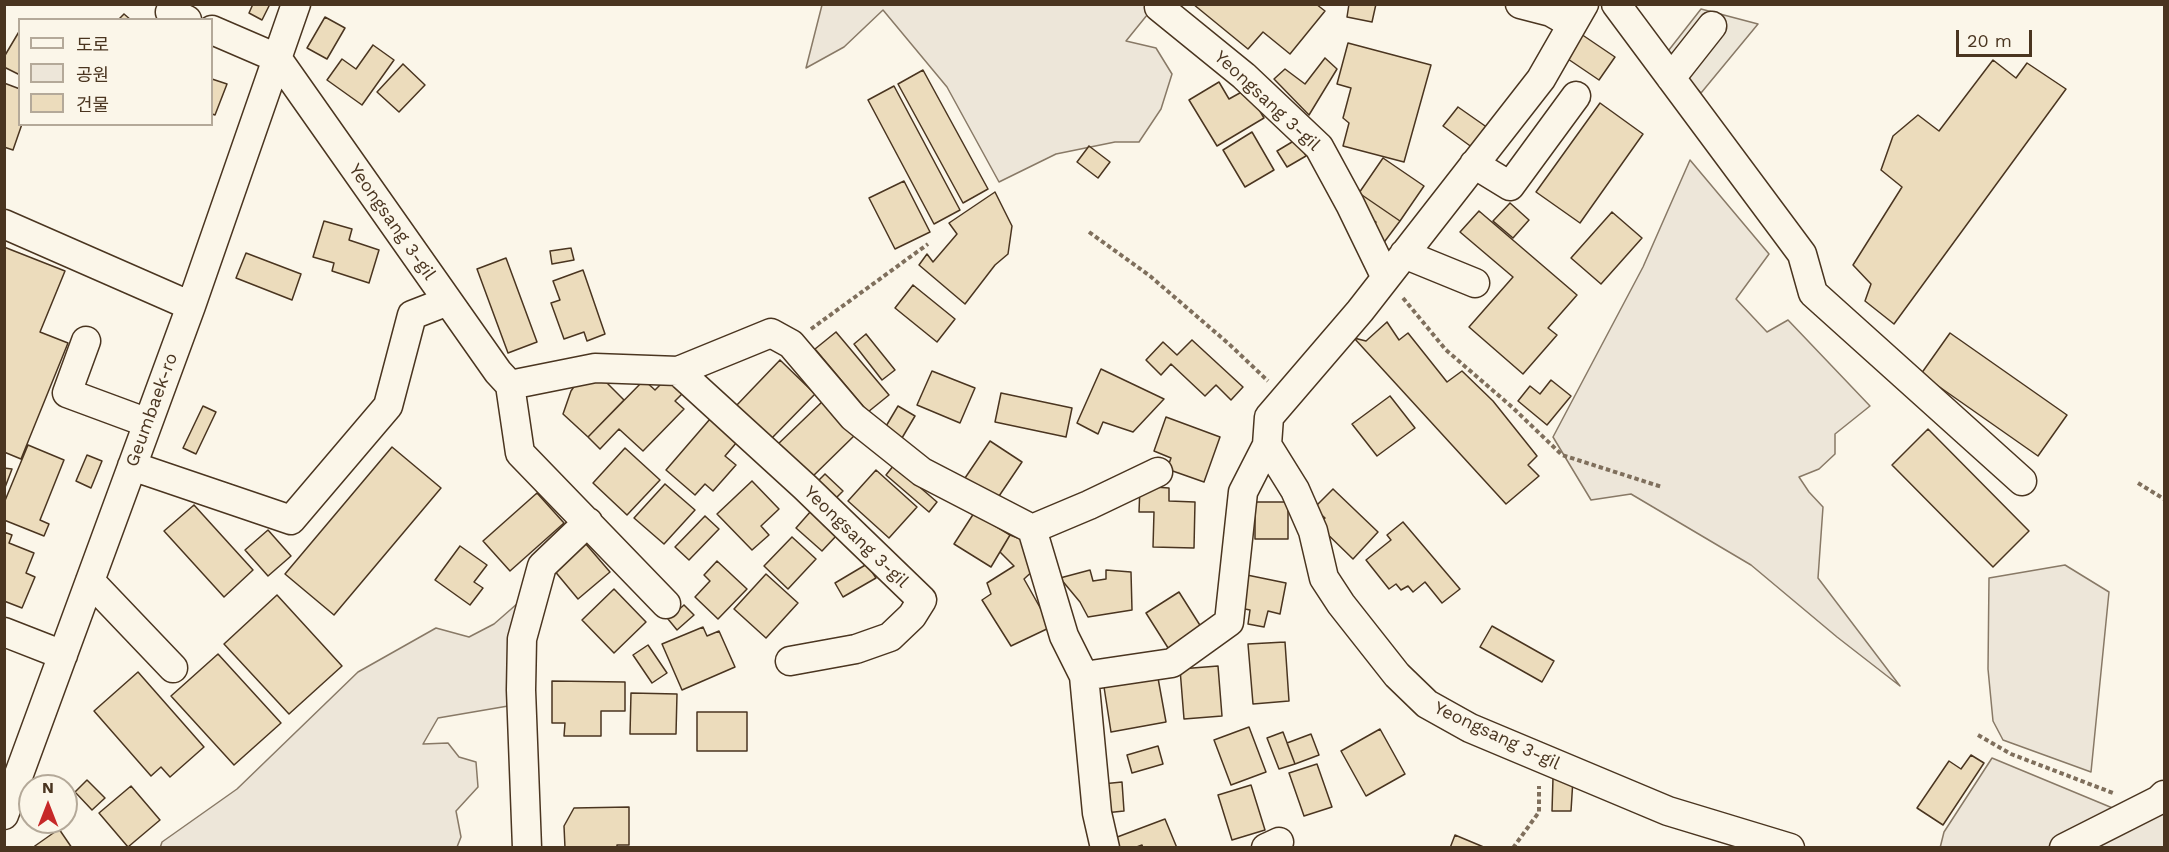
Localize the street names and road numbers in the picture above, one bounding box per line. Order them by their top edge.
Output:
street label: Yeongsang 3-gil [1210,46,1324,156]
street label: Yeongsang 3-gil [344,160,440,284]
street label: Geumbaek-ro [121,350,183,470]
street label: Yeongsang 3-gil [799,482,913,592]
street label: Yeongsang 3-gil [1430,697,1564,775]

